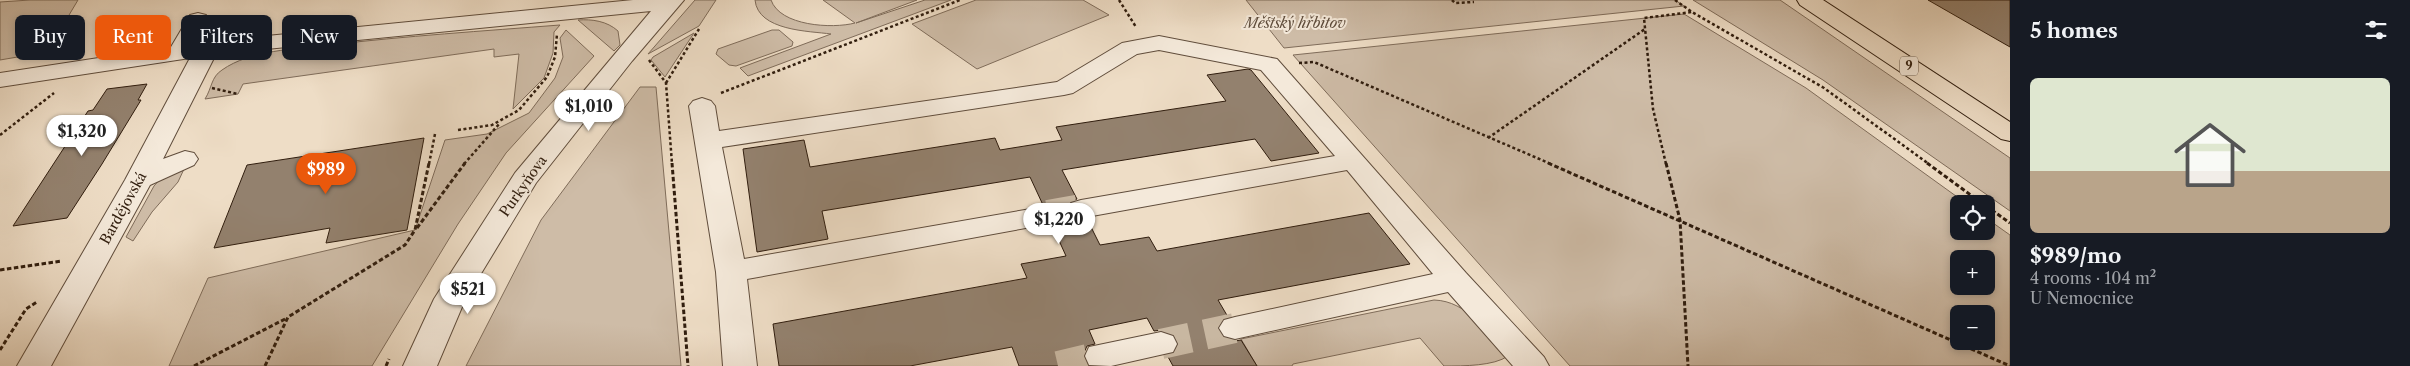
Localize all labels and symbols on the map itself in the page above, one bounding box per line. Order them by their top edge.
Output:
park label: Městský hřbitov [1242,14,1346,32]
road number: 9 [1900,56,1918,76]
pin: $1,010 [548,90,630,132]
pin: $1,320 [41,114,123,157]
street label: Purkyňova [495,151,551,220]
pin: $989 [296,152,356,195]
street label: Bardějovská [96,168,151,247]
pin: $1,220 [1018,202,1100,245]
pin: $521 [438,272,498,315]

